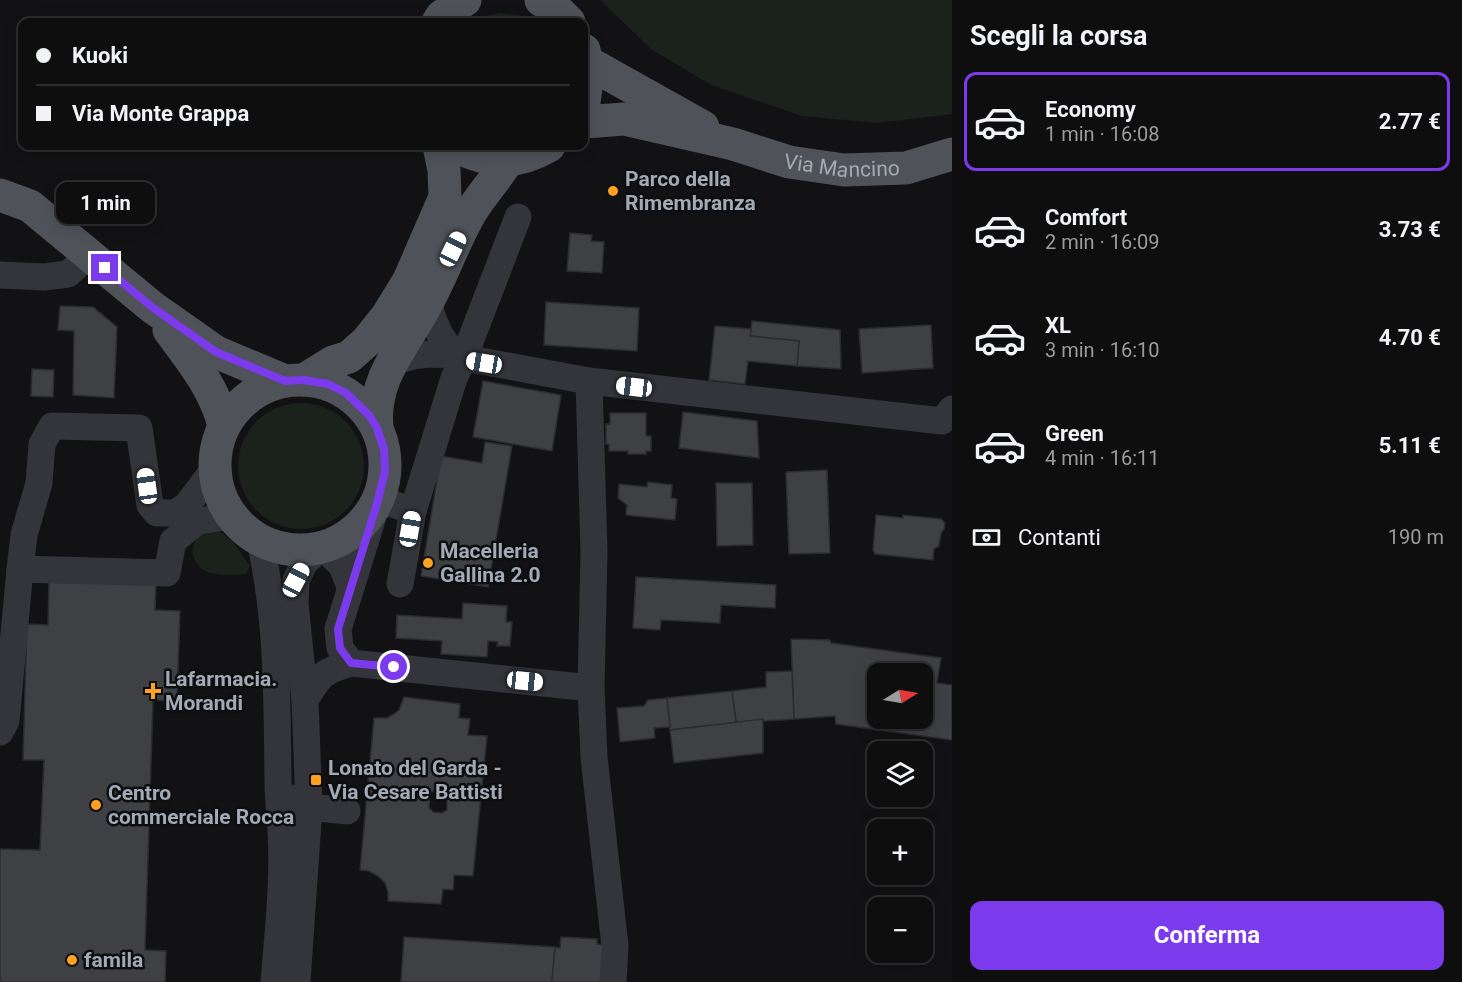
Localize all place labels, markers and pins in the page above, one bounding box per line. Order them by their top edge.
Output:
place label: Parco della Rimembranza [625,167,756,215]
marker: Parco della Rimembranza [606,184,620,198]
place label: Macelleria Gallina 2.0 [440,539,541,587]
marker: Macelleria Gallina 2.0 [421,556,435,570]
place label: Lafarmacia. Morandi [165,667,277,715]
marker: Lafarmacia. Morandi [146,684,160,698]
place label: Lonato del Garda - Via Cesare Battisti [328,756,503,804]
marker: Lonato del Garda - Via Cesare Battisti [309,773,323,787]
place label: Centro commerciale Rocca [108,781,294,829]
marker: Centro commerciale Rocca [89,798,103,812]
place label: famila [84,948,143,972]
marker: famila [65,953,79,967]

